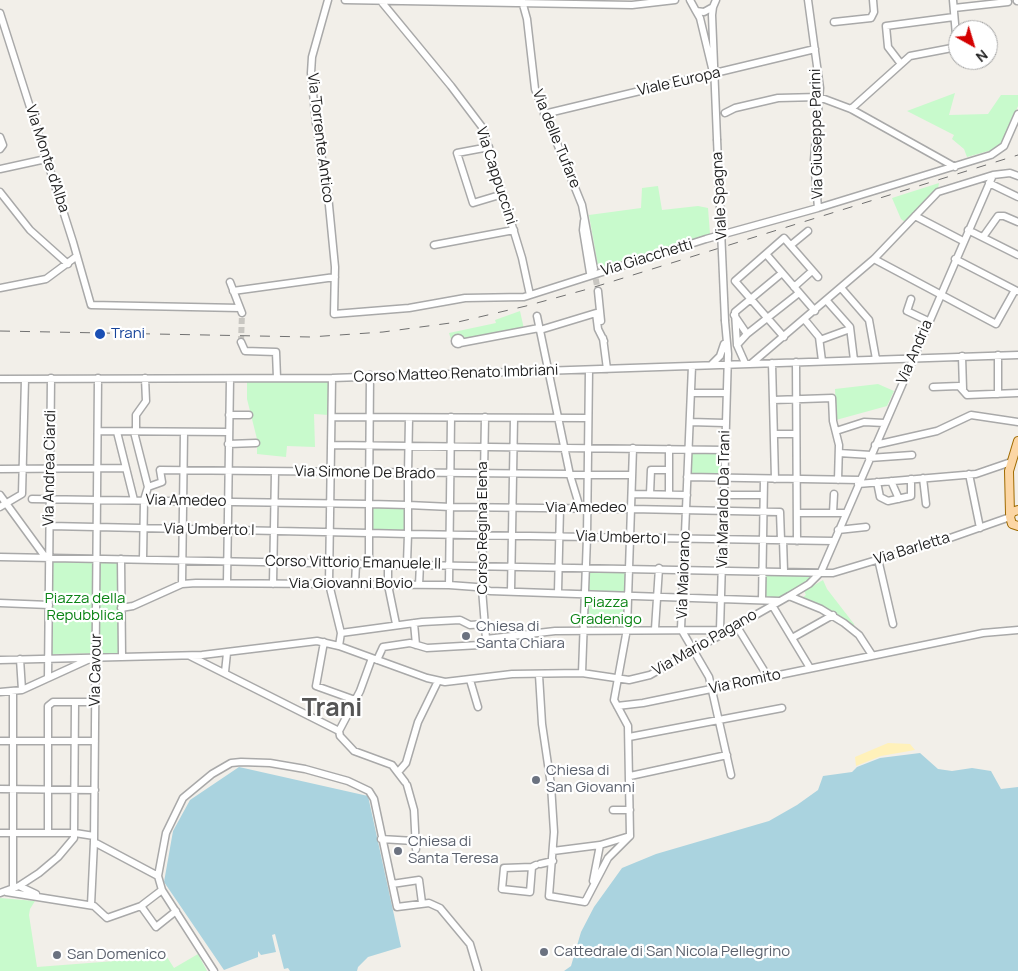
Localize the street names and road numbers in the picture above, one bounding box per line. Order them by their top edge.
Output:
street label: Viale Europa [636,64,722,100]
street label: Via Giuseppe Parini [807,68,827,200]
street label: Via Torrente Antico [303,72,337,204]
street label: Via delle Tufare [528,87,584,191]
street label: Via Monte d'Alba [21,103,73,215]
street label: Via Cappuccini [472,125,520,227]
street label: Viale Spagna [709,151,731,241]
street label: Via Giacchetti [599,236,695,280]
street label: Via Andria [893,317,937,387]
street label: Corso Matteo Renato Imbriani [353,361,559,387]
street label: Via Andrea Ciardi [40,410,60,526]
street label: Via Maraldo Da Trani [714,430,734,568]
street label: Corso Regina Elena [474,461,492,595]
street label: Via Simone De Brado [294,463,436,483]
street label: Via Amedeo [145,491,227,511]
street label: Via Amedeo [545,499,627,517]
street label: Via Umberto I [163,520,255,540]
street label: Via Umberto I [575,527,667,549]
street label: Via Barletta [872,529,952,569]
street label: Via Maiorano [673,531,695,619]
street label: Corso Vittorio Emanuele II [265,552,441,574]
street label: Via Giovanni Bovio [289,575,413,593]
street label: Via Mario Pagano [650,606,760,680]
street label: Via Cavour [86,633,106,707]
street label: Via Romito [708,666,782,698]

